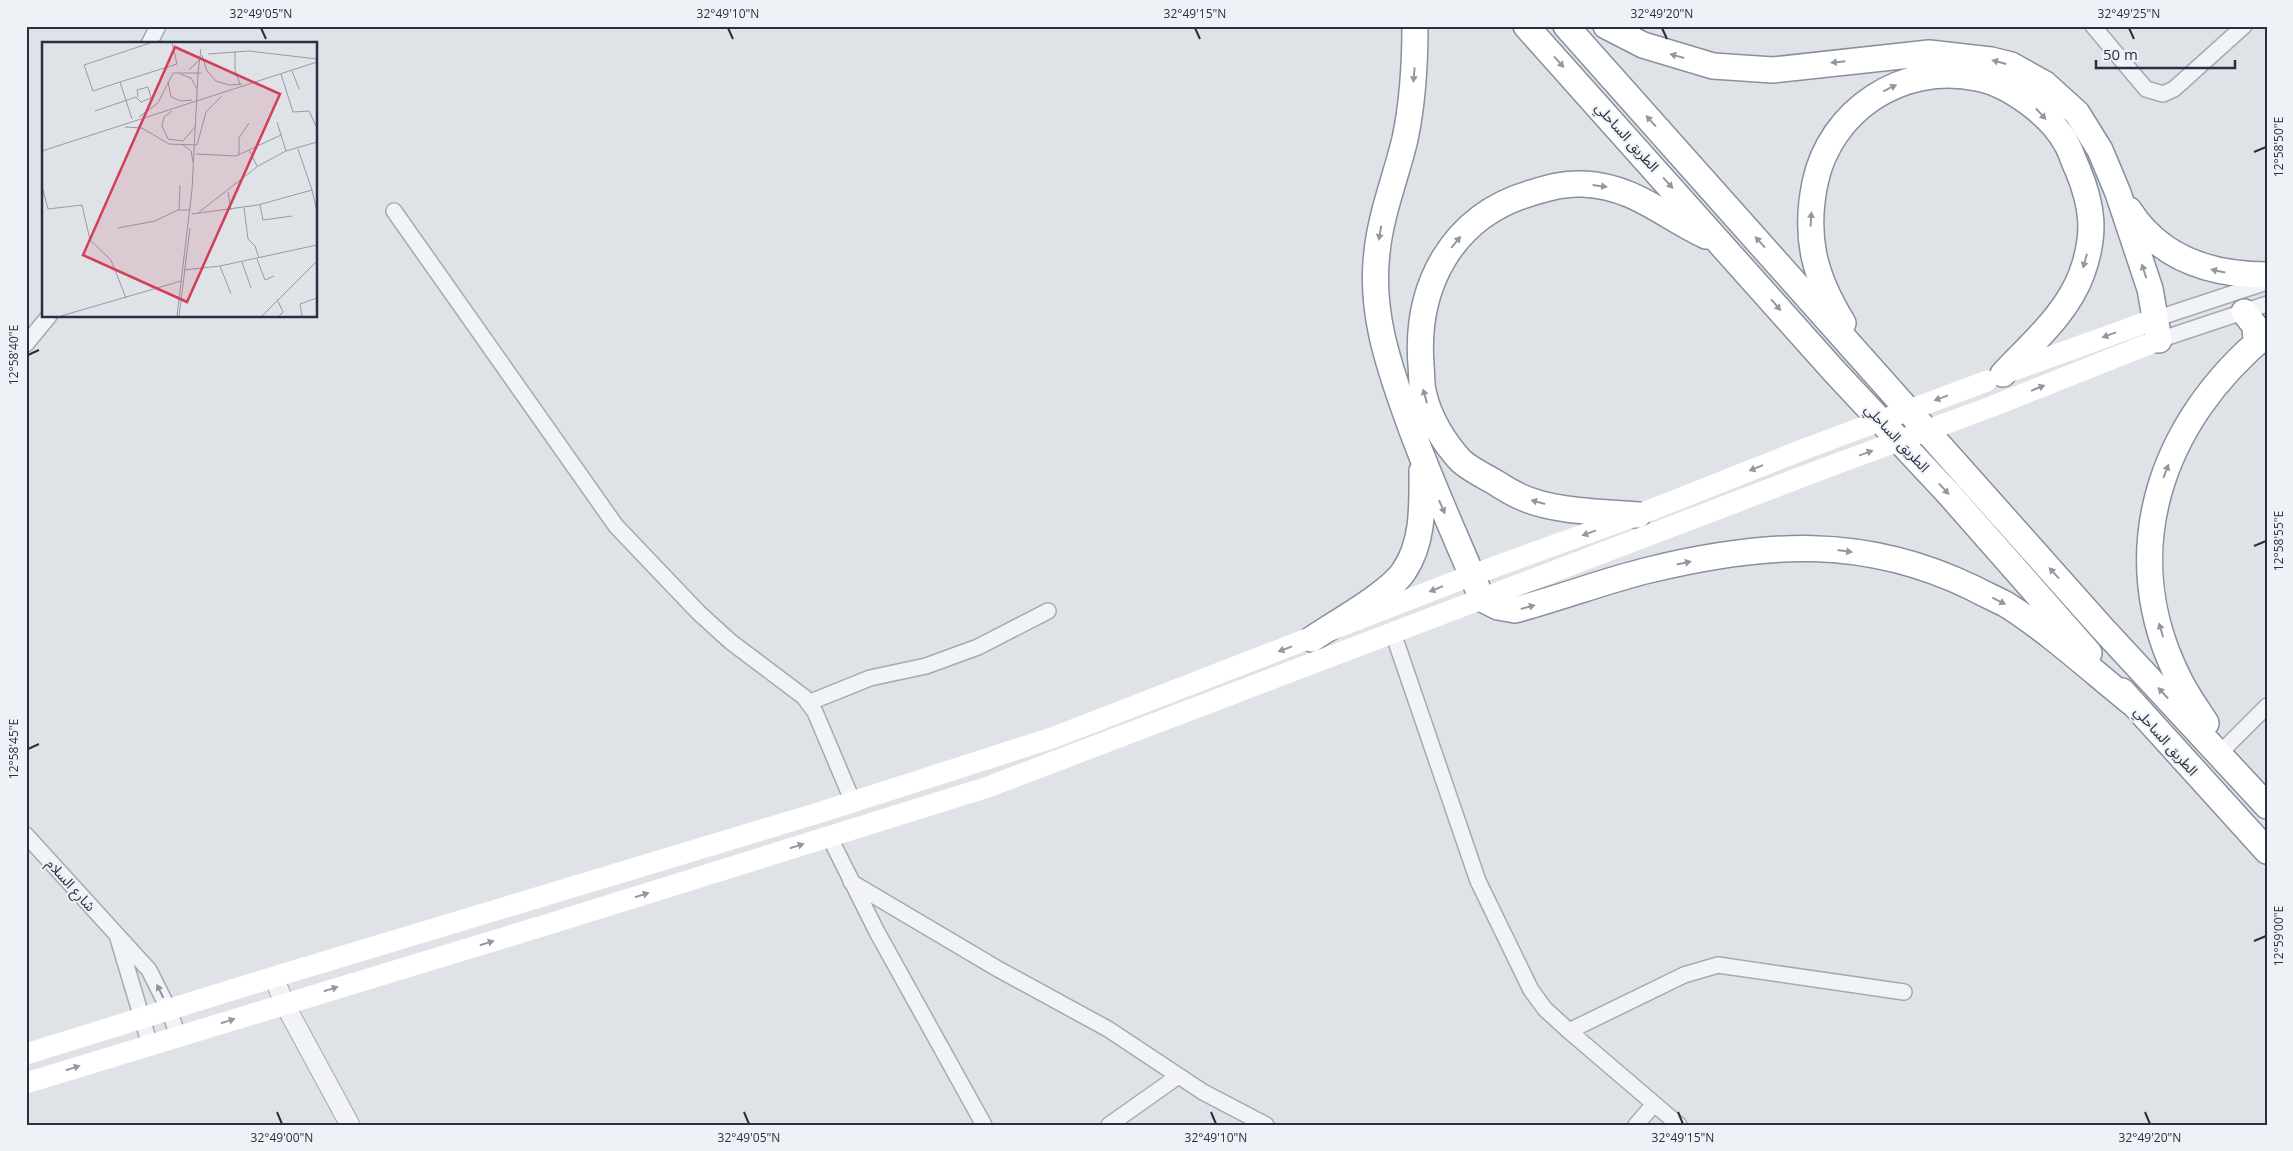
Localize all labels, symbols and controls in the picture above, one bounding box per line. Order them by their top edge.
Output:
text: 32°49'05"N [230,5,292,22]
text: 32°49'10"N [697,5,759,22]
text: 32°49'15"N [1164,5,1226,22]
text: 32°49'20"N [1631,5,1693,22]
text: 32°49'25"N [2098,5,2160,22]
scale bar [2096,38,2234,70]
inset map [42,42,318,318]
text: 50 m [2103,44,2138,64]
one-way arrow [1670,52,1685,60]
one-way arrow [1553,56,1565,68]
one-way arrow [1829,58,1845,66]
one-way arrow [1991,58,2006,66]
one-way arrow [1410,67,1418,83]
one-way arrow [1883,83,1898,92]
street label: الطريق الساحلي [1590,98,1663,177]
one-way arrow [2035,107,2047,119]
one-way arrow [1645,116,1657,128]
text: 12°58'50"E [2270,117,2287,177]
one-way arrow [1662,176,1674,188]
one-way arrow [1592,182,1608,190]
one-way arrow [1808,210,1816,226]
one-way arrow [1376,226,1384,242]
one-way arrow [1450,236,1461,249]
one-way arrow [1754,237,1766,249]
one-way arrow [2081,254,2089,269]
one-way arrow [2140,264,2147,279]
one-way arrow [2210,266,2226,274]
one-way arrow [1770,298,1781,311]
text: 12°58'40"E [5,325,22,385]
one-way arrow [2102,332,2117,339]
one-way arrow [2031,384,2046,392]
one-way arrow [1421,389,1429,404]
one-way arrow [1933,394,1948,402]
street label: الطريق الساحلي [1859,399,1934,477]
one-way arrow [1859,449,1874,457]
one-way arrow [2162,463,2170,478]
one-way arrow [1749,464,1763,472]
one-way arrow [1938,483,1950,495]
one-way arrow [1531,497,1546,505]
one-way arrow [1439,500,1447,514]
text: 12°58'55"E [2270,511,2287,571]
one-way arrow [1581,530,1596,537]
one-way arrow [1838,547,1854,555]
one-way arrow [1677,559,1692,567]
one-way arrow [2048,566,2059,579]
one-way arrow [1429,586,1443,594]
one-way arrow [1991,597,2006,605]
one-way arrow [1520,602,1535,610]
one-way arrow [2156,622,2164,637]
one-way arrow [1277,645,1292,653]
one-way arrow [2157,687,2169,699]
street label: الطريق الساحلي [2129,702,2202,781]
text: 12°58'45"E [5,719,22,779]
one-way arrow [790,841,805,849]
street label: شارع السلام [41,854,100,917]
one-way arrow [635,890,650,898]
text: 12°59'00"E [2270,906,2287,966]
one-way arrow [479,938,494,946]
one-way arrow [155,984,163,998]
one-way arrow [324,985,339,993]
one-way arrow [221,1016,236,1024]
one-way arrow [65,1064,80,1072]
text: 32°49'00"N [251,1129,313,1146]
text: 32°49'05"N [718,1129,780,1146]
text: 32°49'10"N [1185,1129,1247,1146]
text: 32°49'15"N [1652,1129,1714,1146]
text: 32°49'20"N [2119,1129,2181,1146]

